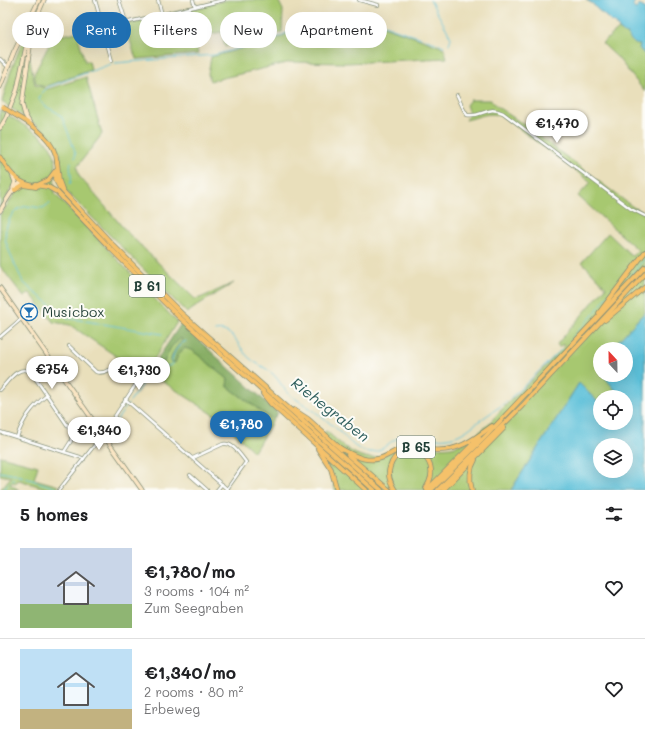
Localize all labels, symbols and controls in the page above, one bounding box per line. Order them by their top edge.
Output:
chip: Buy [12,12,64,48]
chip: Rent [72,12,131,48]
chip: Filters [139,12,212,48]
chip: New [220,12,277,48]
chip: Apartment [285,12,387,48]
pin: €1,470 [524,110,590,144]
text: €1,470 [535,114,579,131]
road number: B 61 [129,275,165,297]
bar icon: Musicbox [19,302,39,322]
place label: Musicbox [42,302,104,321]
north arrow [593,342,633,382]
map controls [593,342,633,478]
pin: €754 [28,356,76,390]
pin: €1,730 [106,357,172,391]
text: €754 [35,360,69,377]
text: €1,730 [117,361,161,378]
water label: Riehegraben [287,372,374,446]
button: locate [593,390,633,430]
pin: €1,780 [208,411,274,445]
text: €1,780 [219,415,263,432]
pin: €1,340 [66,417,132,451]
text: €1,340 [77,421,121,438]
road number: B 65 [397,436,435,458]
button: layers [593,438,633,478]
text: 5 homes [20,503,88,525]
icon: filters [603,503,625,525]
text: €1,780/mo [144,560,235,582]
icon: home [52,564,100,612]
icon: heart [603,577,625,599]
text: 3 rooms · 104 m² [144,582,249,599]
text: Zum Seegraben [144,599,244,616]
text: €1,340/mo [144,661,236,683]
icon: home [52,665,100,713]
icon: heart [603,678,625,700]
text: 2 rooms · 80 m² [144,683,243,700]
text: Erbeweg [144,700,200,717]

